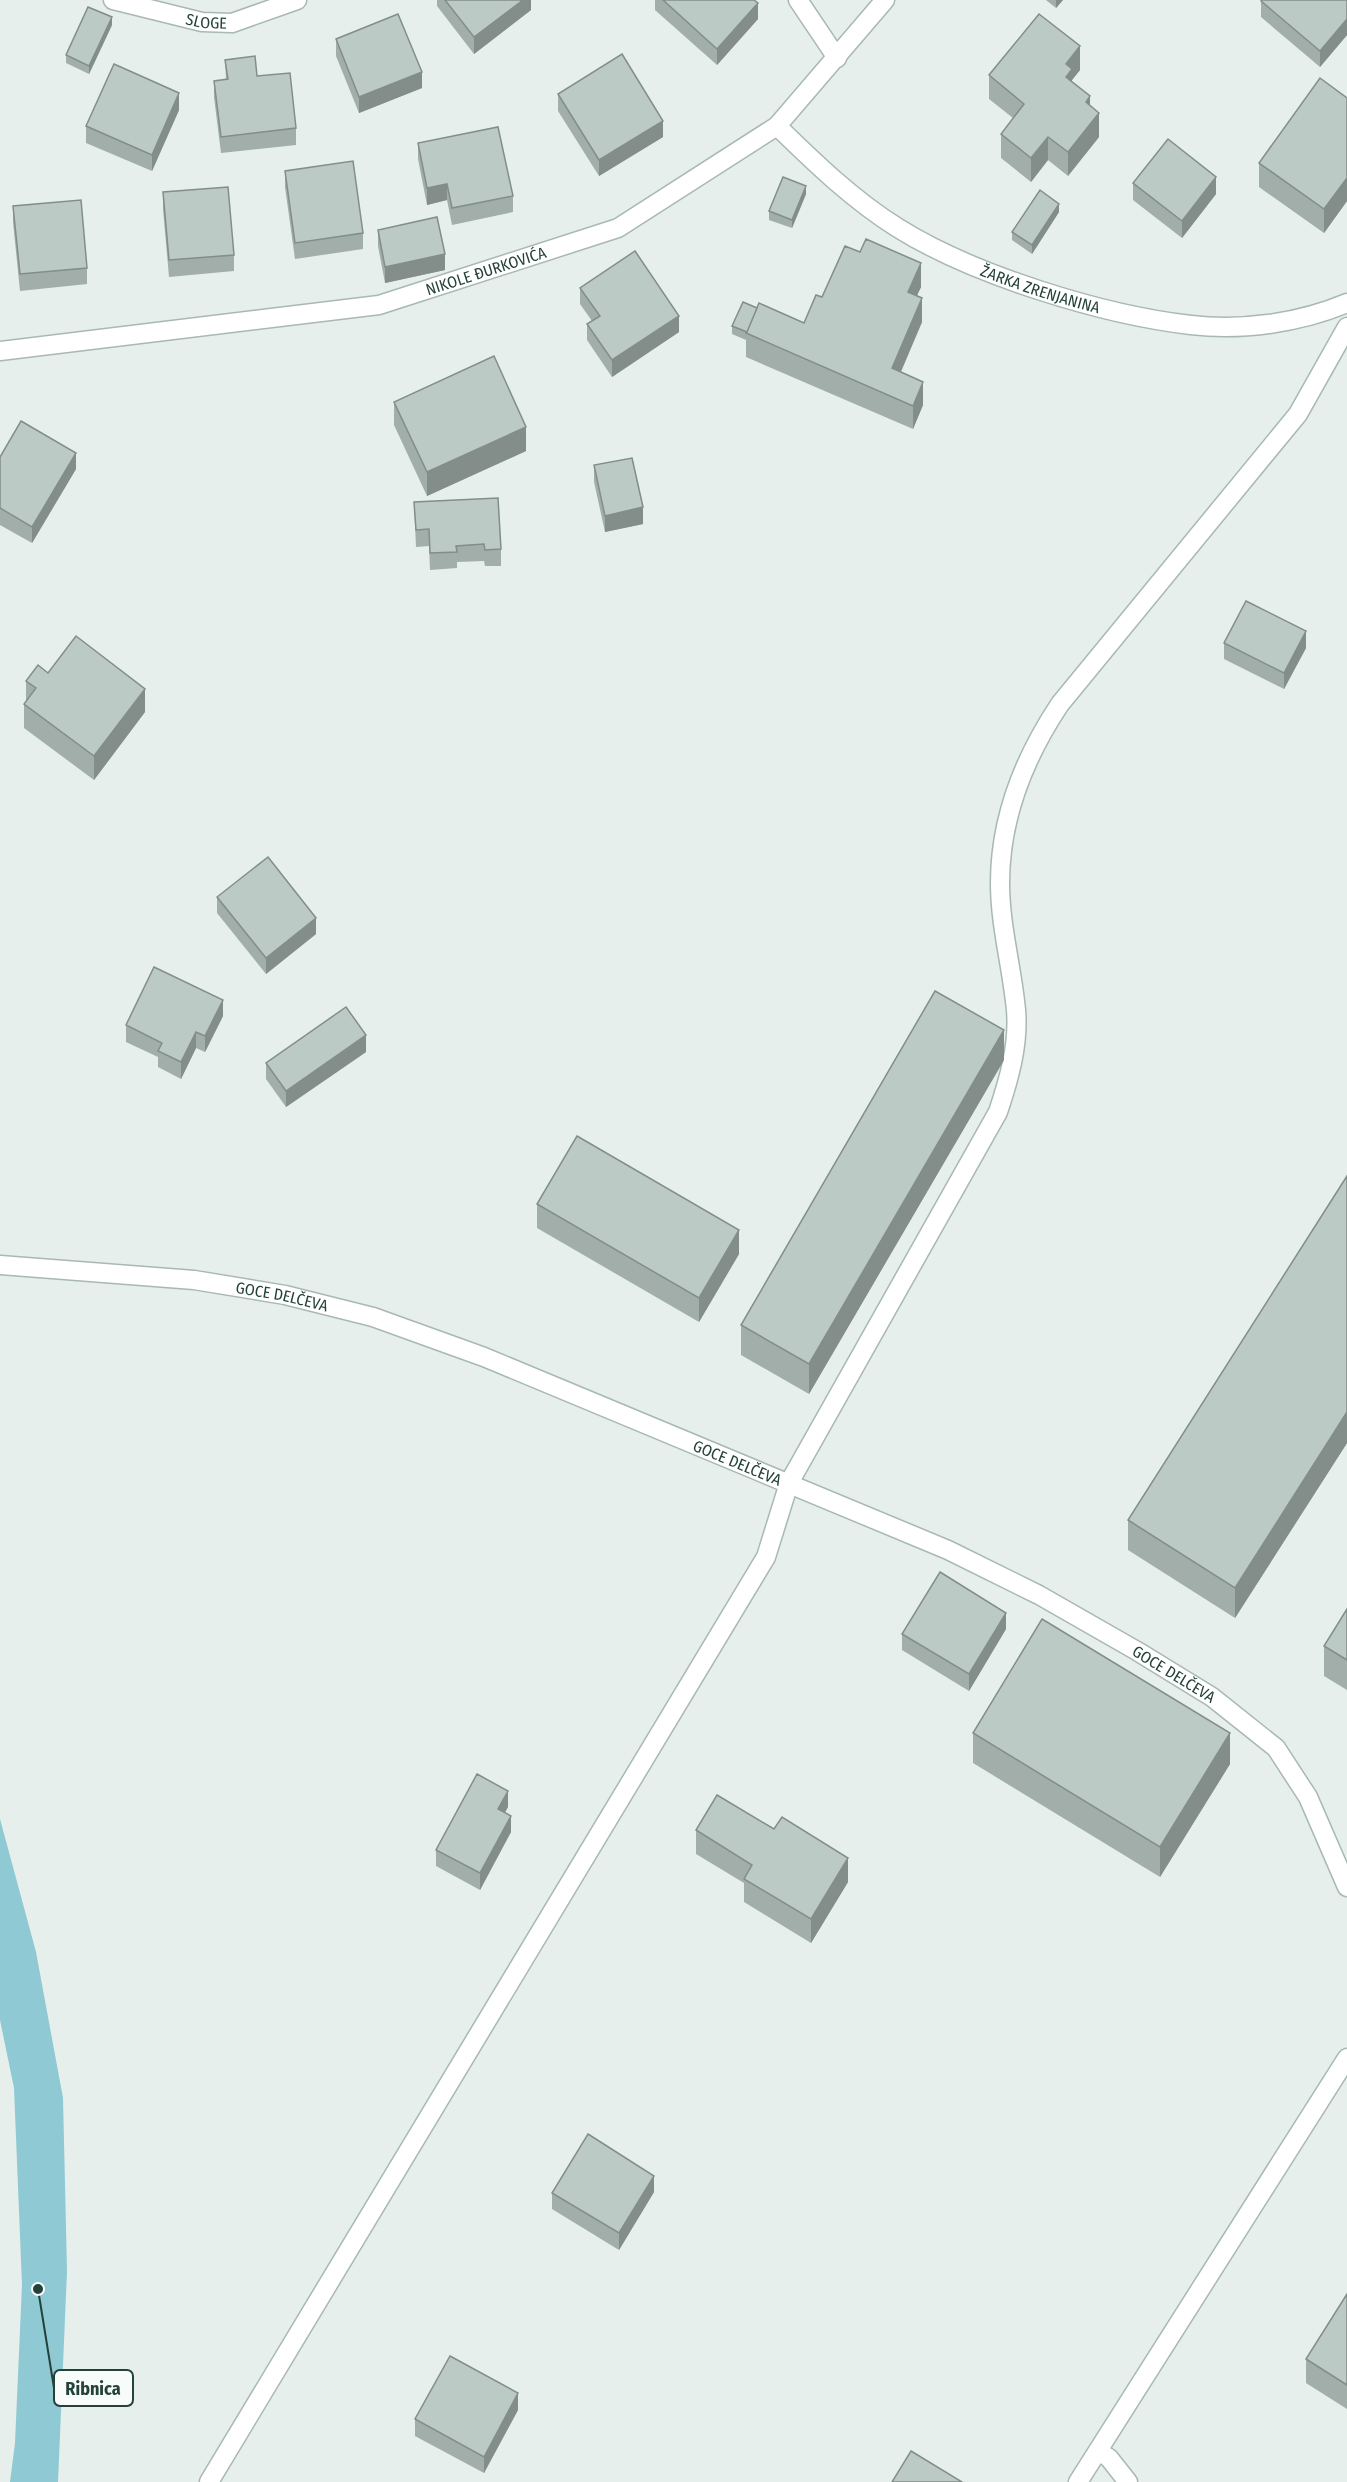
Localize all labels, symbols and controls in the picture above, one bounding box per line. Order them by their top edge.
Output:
street label: SLOGE [184,9,227,32]
street label: NIKOLE ĐURKOVIĆA [423,242,549,299]
street label: ŽARKA ZRENJANINA [978,260,1103,317]
street label: GOCE DELČEVA [234,1278,331,1315]
street label: GOCE DELČEVA [690,1436,785,1489]
street label: GOCE DELČEVA [1129,1641,1220,1707]
callout: Ribnica [54,2370,133,2406]
text: Ribnica [65,2378,121,2400]

